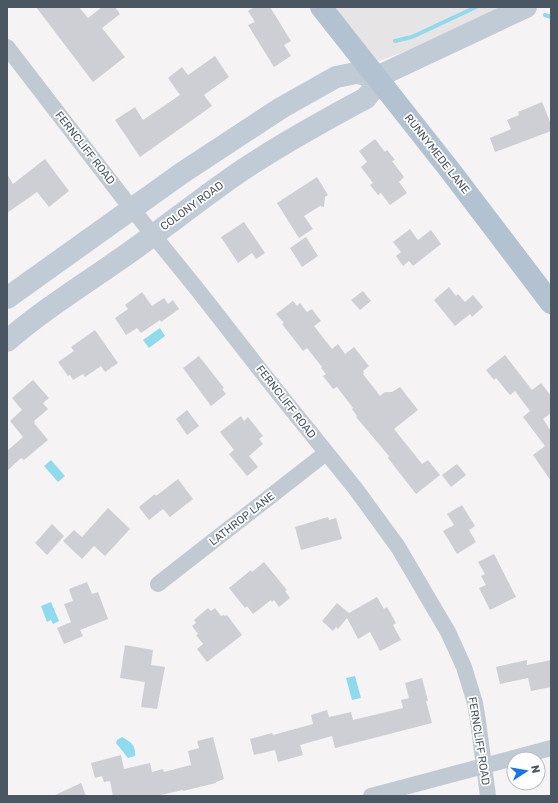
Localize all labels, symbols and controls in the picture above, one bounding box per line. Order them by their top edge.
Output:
street label: FERNCLIFF ROAD [52,109,118,187]
street label: RUNNYMEDE LANE [402,112,472,197]
street label: COLONY ROAD [158,179,226,233]
street label: FERNCLIFF ROAD [253,363,319,441]
street label: LATHROP LANE [207,489,277,548]
street label: FERNCLIFF ROAD [466,696,492,786]
north arrow [506,751,546,791]
text: N [528,764,542,774]

